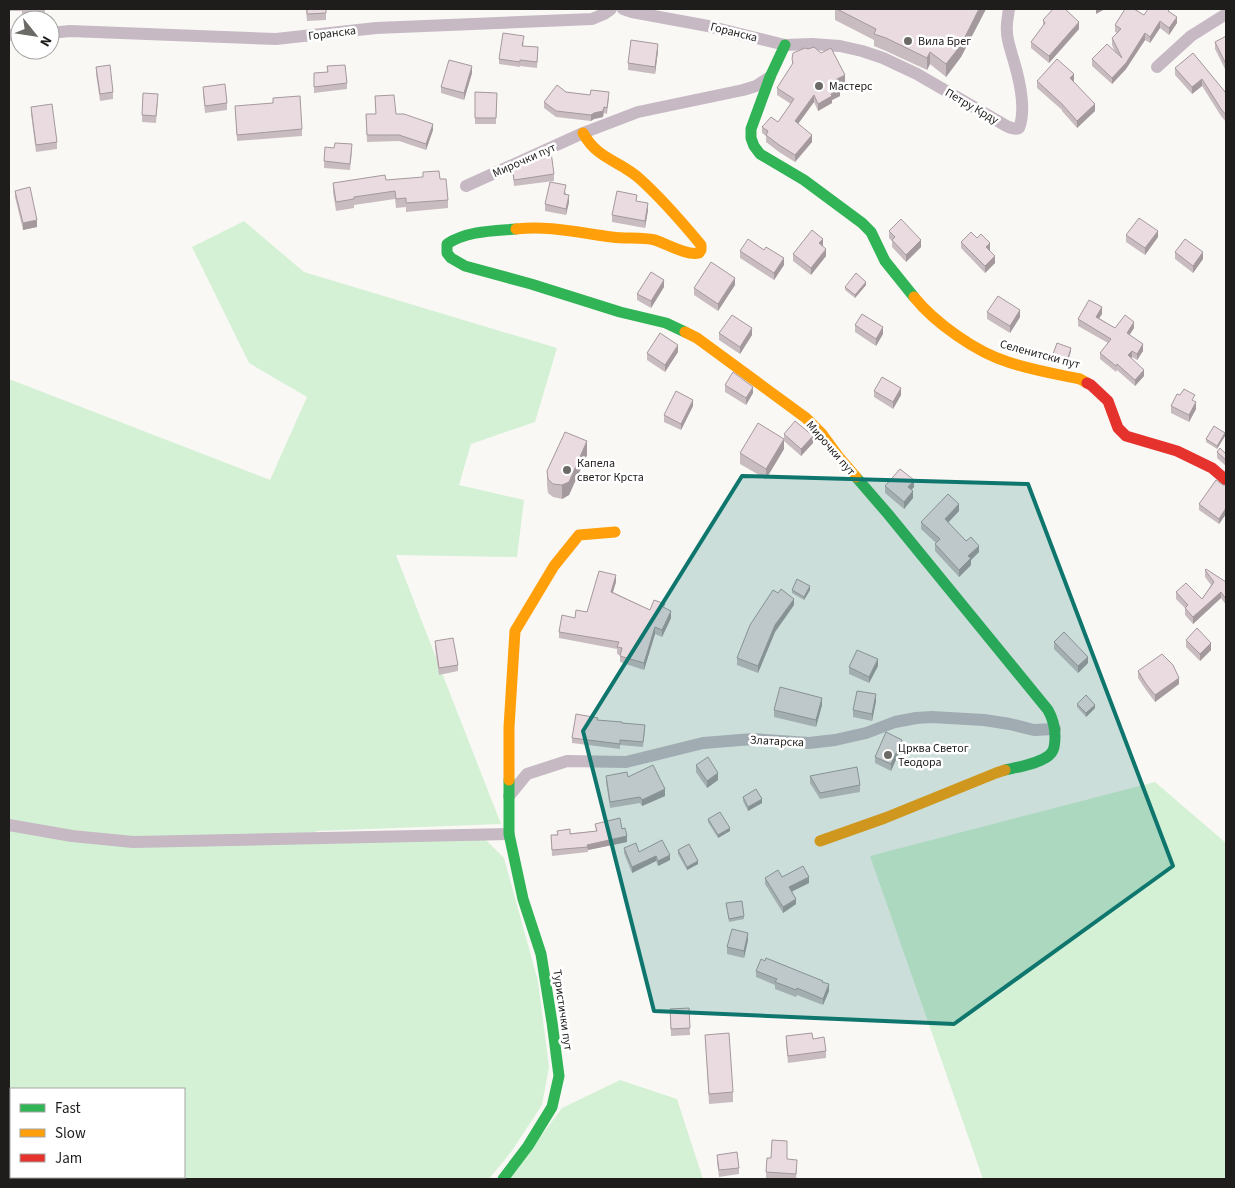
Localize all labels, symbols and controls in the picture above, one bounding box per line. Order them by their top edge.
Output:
north arrow [10,10,60,60]
street label: Горанска [709,18,759,47]
street label: Горанска [307,22,357,45]
text: N [34,32,56,50]
place label: Вила Брег [918,33,971,50]
marker: Вила Брег [902,35,914,47]
place label: Мастерс [829,78,873,95]
marker: Мастерс [813,80,825,92]
street label: Петру Крду [942,84,1002,129]
street label: Мирочки пут [490,139,559,182]
street label: Селенитски пут [998,336,1082,373]
street label: Мирочки пут [802,417,860,480]
place label: Капела светог Крста [577,455,644,486]
marker: Капела светог Крста [561,464,573,476]
street label: Златарска [749,732,804,751]
place label: Црква Светог Теодора [898,740,969,771]
marker: Црква Светог Теодора [882,749,894,761]
street label: Туристички пут [548,968,577,1052]
legend [10,1088,185,1178]
text: Fast [55,1098,81,1119]
text: Slow [55,1123,86,1144]
text: Jam [55,1148,82,1169]

